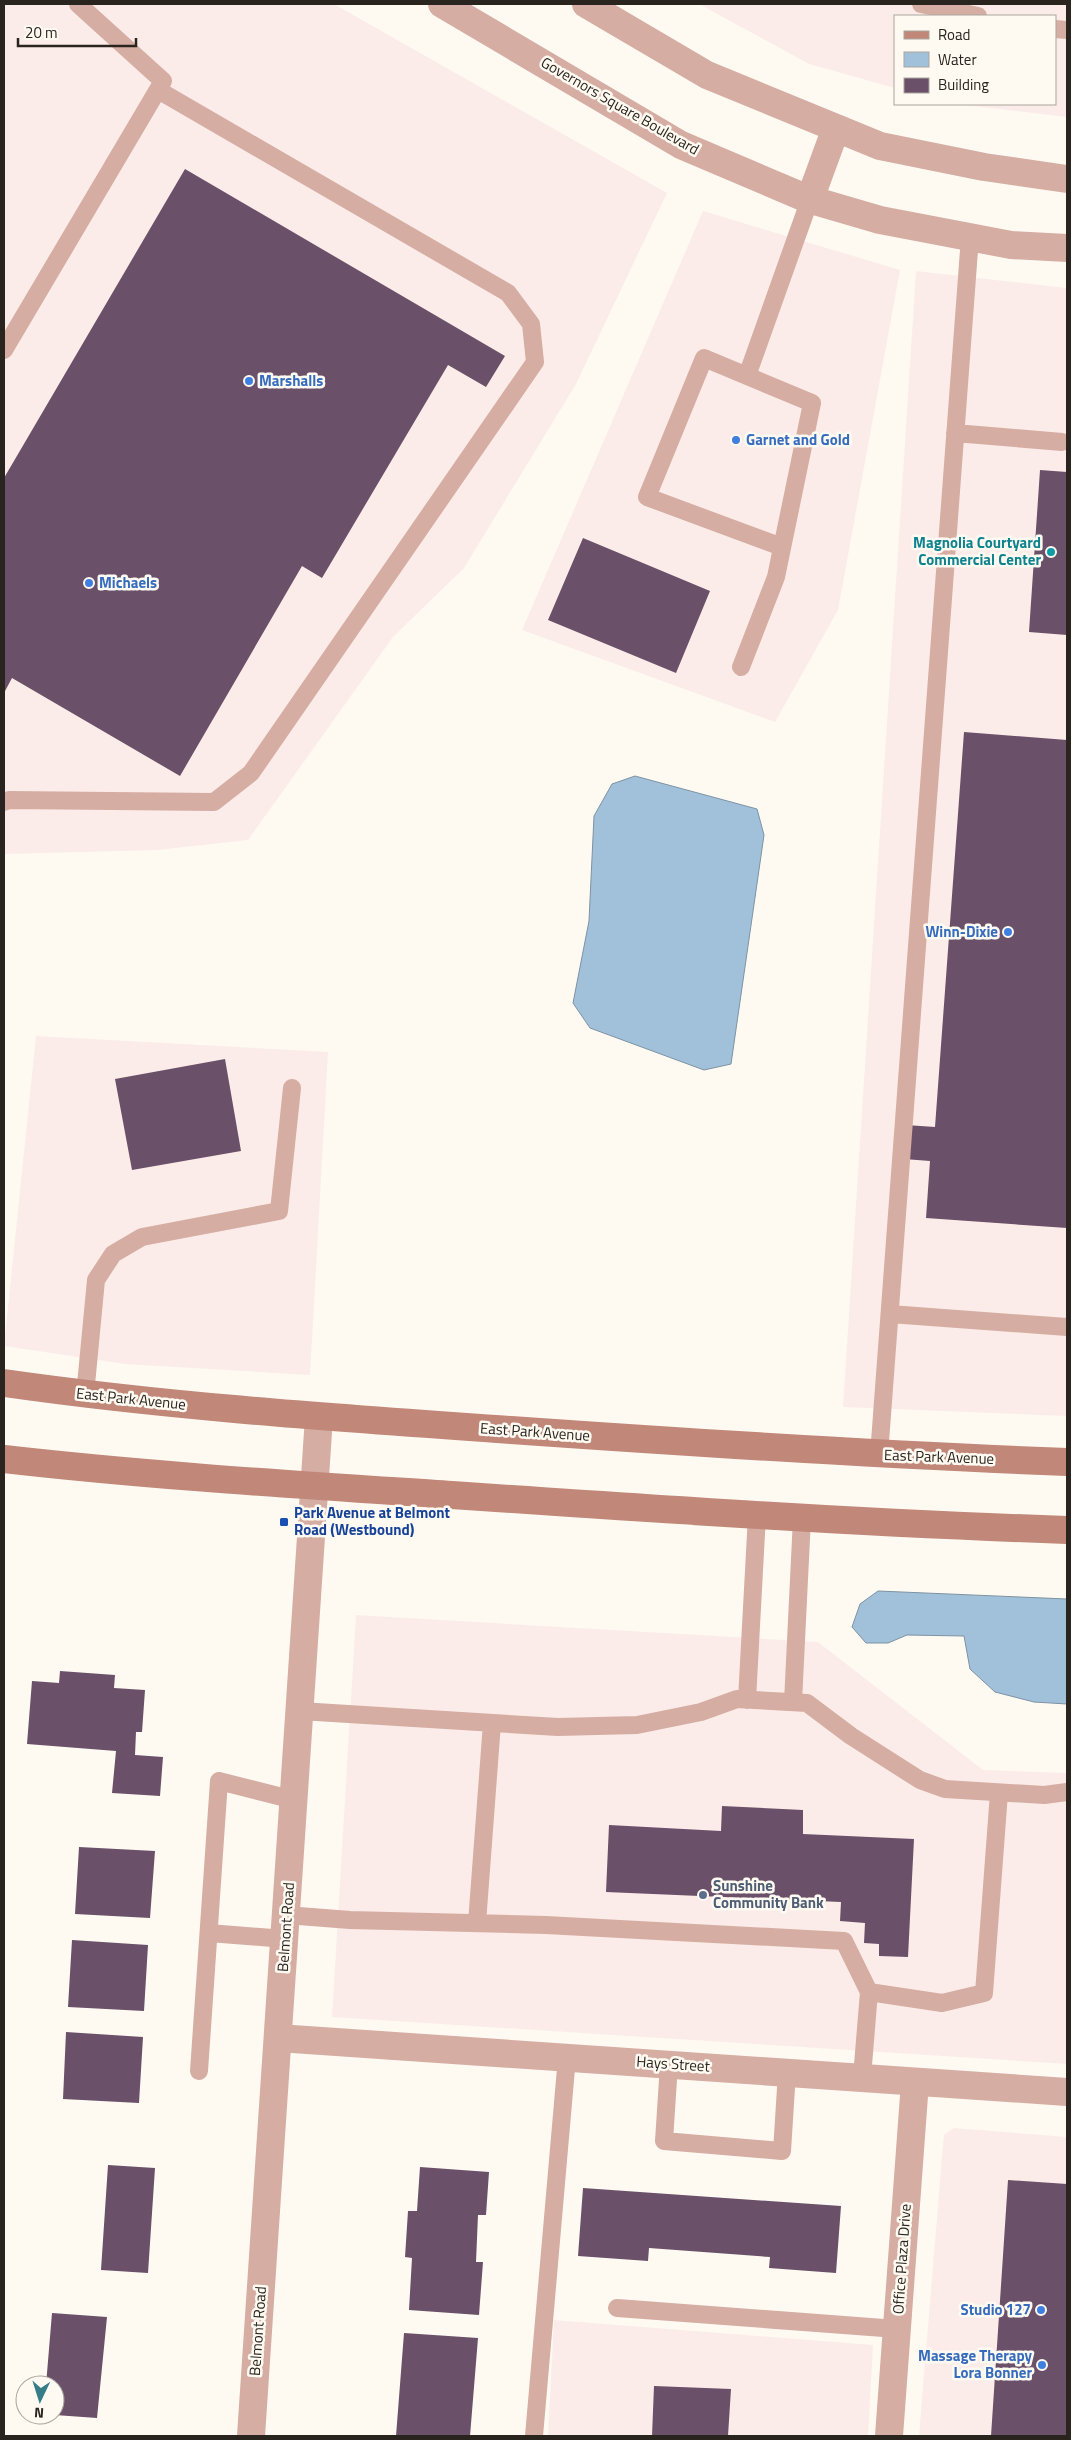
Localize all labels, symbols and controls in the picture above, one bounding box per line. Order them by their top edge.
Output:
scale bar [18,15,135,47]
legend [894,15,1056,105]
text: 20 m [25,21,58,44]
text: Road [938,23,970,46]
text: Water [938,48,977,71]
street label: Governors Square Boulevard [537,51,704,160]
text: Building [938,73,989,96]
place label: Marshalls [259,369,323,392]
marker: Marshalls [243,375,255,387]
place label: Garnet and Gold [746,428,850,451]
marker: Garnet and Gold [730,434,742,446]
place label: Magnolia Courtyard Commercial Center [913,531,1041,571]
marker: Magnolia Courtyard Commercial Center [1045,546,1057,558]
place label: Michaels [99,571,157,594]
marker: Michaels [83,577,95,589]
place label: Winn-Dixie [925,920,998,943]
marker: Winn-Dixie [1002,926,1014,938]
street label: East Park Avenue [75,1381,187,1416]
street label: East Park Avenue [479,1416,591,1447]
street label: East Park Avenue [884,1443,995,1470]
place label: Park Avenue at Belmont Road (Westbound) [294,1501,451,1541]
marker: Park Avenue at Belmont Road (Westbound) [278,1516,290,1528]
place label: Sunshine Community Bank [713,1874,824,1914]
street label: Belmont Road [271,1881,300,1973]
marker: Sunshine Community Bank [697,1889,709,1901]
street label: Hays Street [635,2049,711,2078]
street label: Office Plaza Drive [886,2203,917,2315]
street label: Belmont Road [243,2285,272,2377]
place label: Studio 127 [961,2298,1031,2321]
marker: Studio 127 [1035,2304,1047,2316]
place label: Massage Therapy Lora Bonner [918,2344,1032,2384]
marker: Massage Therapy Lora Bonner [1036,2359,1048,2371]
north arrow [15,2375,65,2425]
text: N [33,2403,45,2424]

